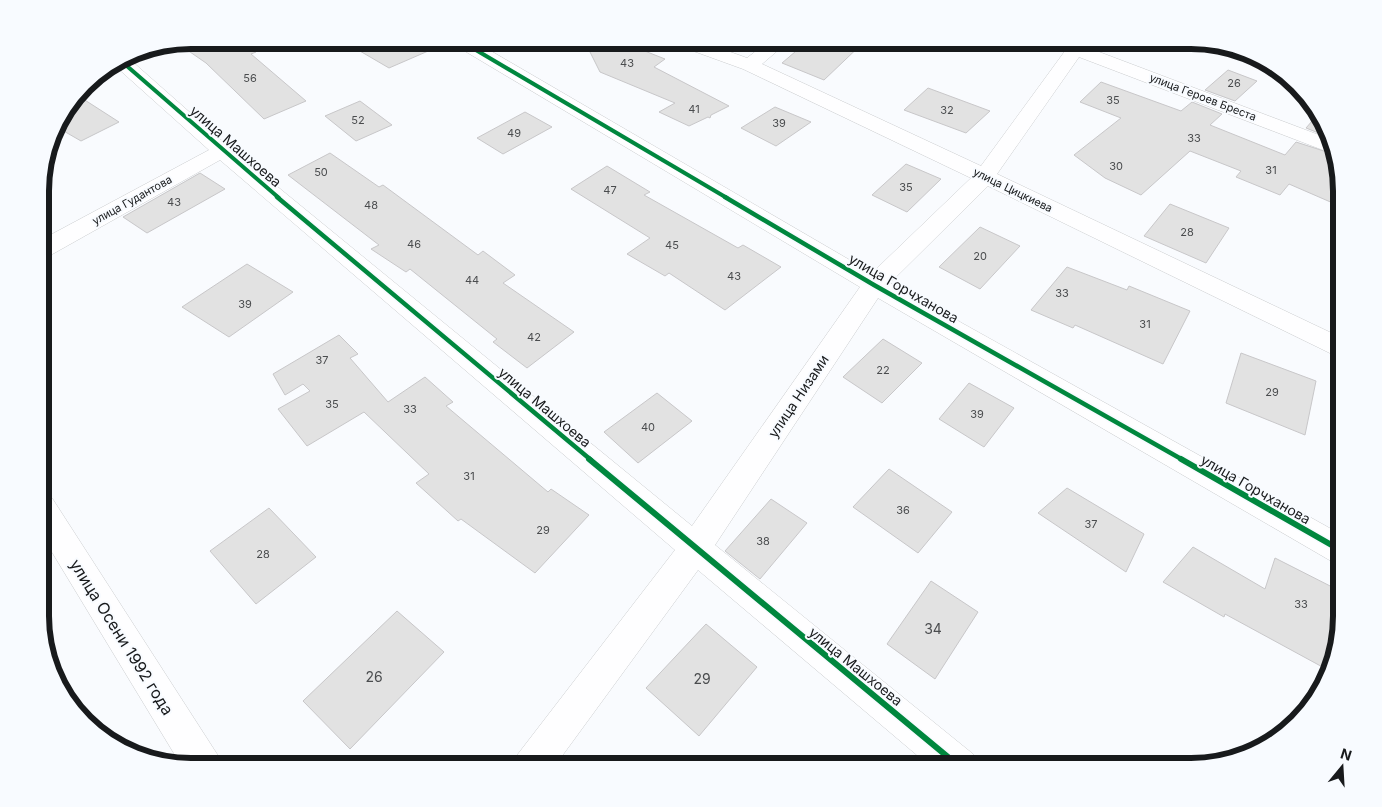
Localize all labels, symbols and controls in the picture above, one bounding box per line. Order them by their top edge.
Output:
house number: 43 [620,56,634,70]
street label: улица Героев Бреста [1148,70,1258,124]
house number: 56 [243,71,257,85]
house number: 26 [1227,76,1241,90]
house number: 35 [1106,93,1120,107]
street label: улица Машхоева [187,102,285,190]
house number: 41 [688,102,700,116]
house number: 32 [940,103,954,117]
house number: 52 [351,113,365,127]
house number: 39 [772,116,786,130]
house number: 49 [507,126,521,140]
house number: 33 [1187,131,1201,145]
house number: 30 [1109,159,1123,173]
house number: 31 [1265,163,1277,177]
house number: 50 [314,165,328,179]
street label: улица Цицкиева [971,165,1055,215]
street label: улица Гудантова [90,172,174,228]
house number: 35 [899,180,913,194]
house number: 47 [603,183,617,197]
house number: 43 [167,195,181,209]
house number: 48 [364,198,378,212]
house number: 28 [1180,225,1194,239]
house number: 46 [407,237,421,251]
house number: 45 [665,238,679,252]
house number: 20 [973,249,987,263]
street label: улица Горчханова [846,250,962,326]
house number: 43 [727,269,741,283]
house number: 44 [465,273,479,287]
house number: 33 [1055,286,1069,300]
house number: 39 [238,297,252,311]
house number: 31 [1139,317,1151,331]
house number: 42 [527,330,541,344]
street label: улица Низами [764,351,832,441]
house number: 37 [315,353,329,367]
street label: улица Машхоева [495,363,595,451]
house number: 22 [876,363,890,377]
house number: 29 [1265,385,1279,399]
house number: 35 [325,397,339,411]
house number: 33 [403,402,417,416]
house number: 39 [970,407,984,421]
house number: 40 [641,420,655,434]
street label: улица Горчханова [1198,451,1314,527]
house number: 31 [463,469,475,483]
house number: 36 [896,503,910,517]
house number: 37 [1084,517,1098,531]
house number: 29 [536,523,550,537]
house number: 38 [756,534,770,548]
house number: 28 [256,547,270,561]
street label: улица Осени 1992 года [66,555,178,719]
house number: 33 [1294,597,1308,611]
house number: 34 [924,620,942,637]
street label: улица Машхоева [806,623,906,709]
house number: 26 [365,668,383,685]
house number: 29 [693,670,711,687]
north arrow [1317,742,1367,792]
text: N [1338,744,1354,764]

